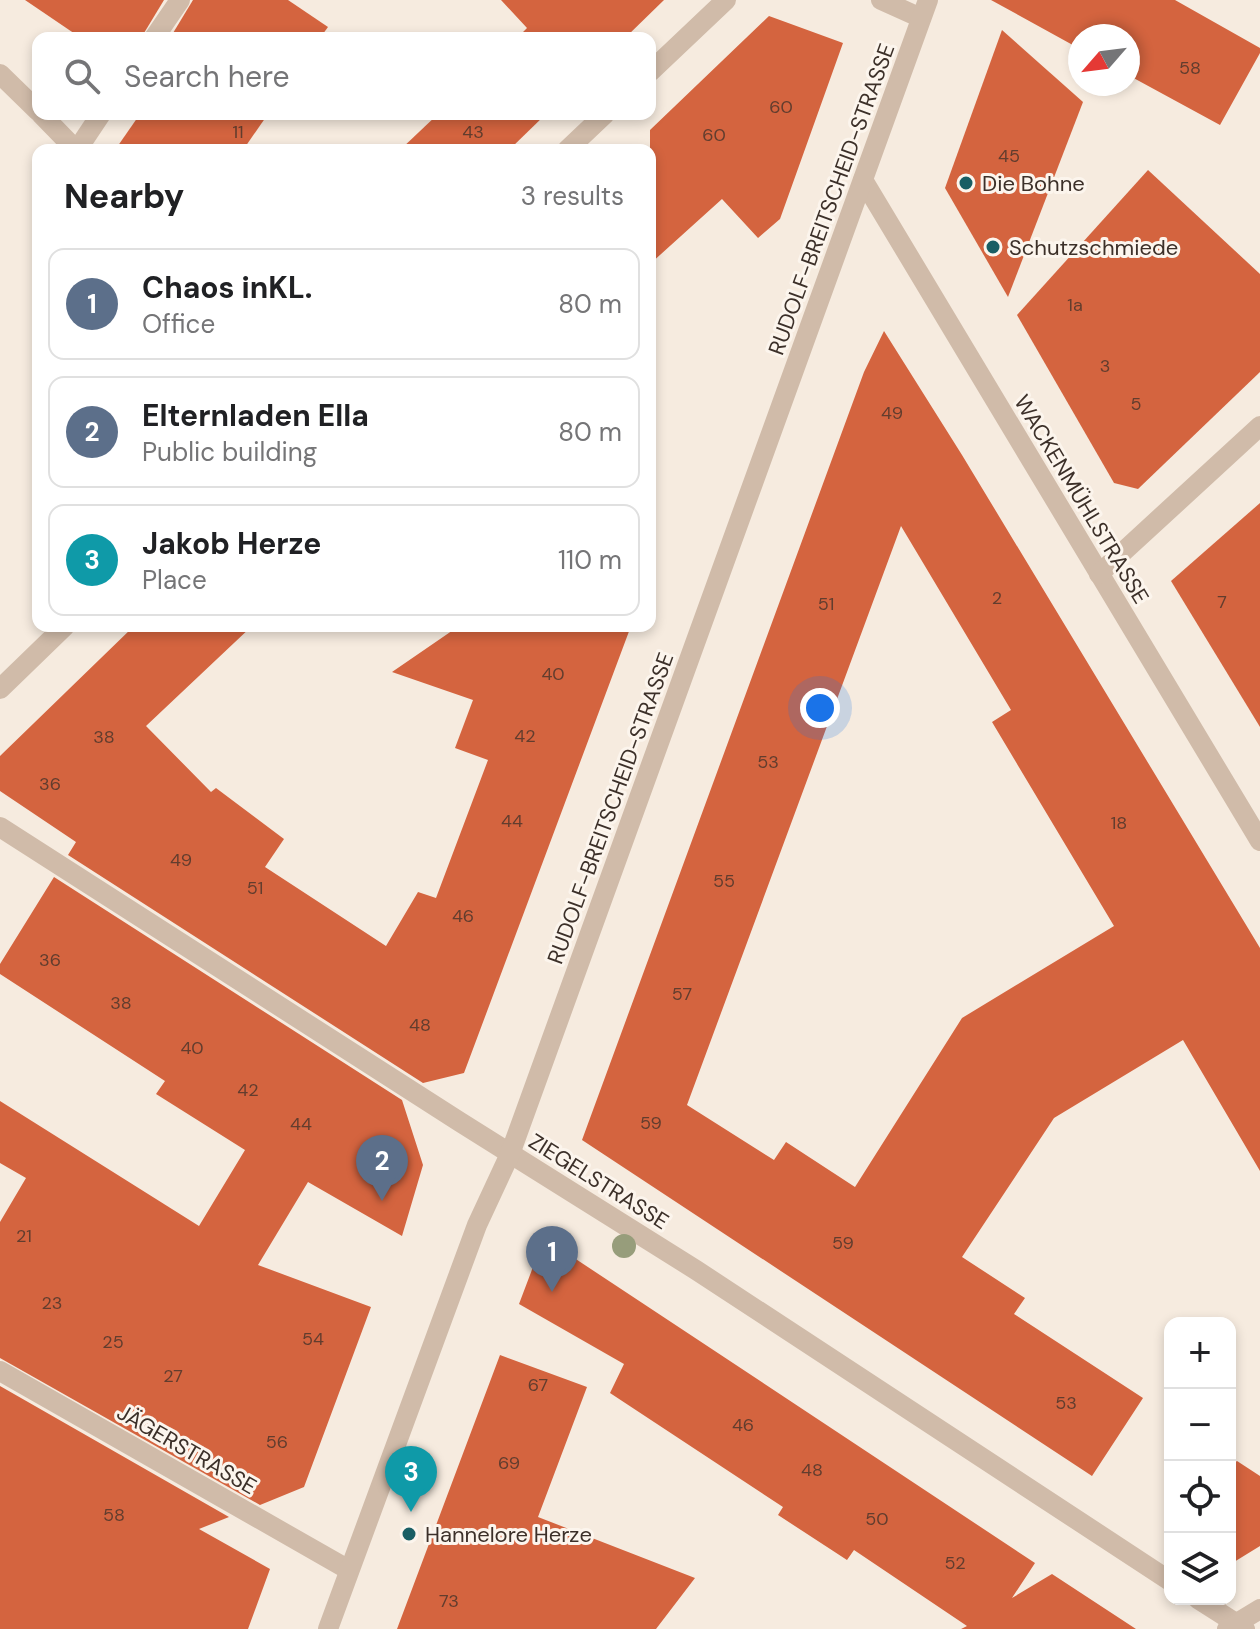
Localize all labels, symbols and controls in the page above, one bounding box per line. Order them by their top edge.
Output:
north arrow [1068,24,1140,96]
search box [32,32,656,120]
street label: RUDOLF-BREITSCHEID-STRASSE [762,40,901,359]
icon: search [60,54,104,98]
house number: 58 [1179,56,1201,80]
text: Search here [124,57,290,96]
house number: 60 [769,95,793,119]
house number: 11 [232,120,244,144]
house number: 43 [462,120,484,144]
house number: 60 [702,123,726,147]
house number: 45 [998,144,1020,168]
place label: Die Bohne [982,169,1085,198]
text: Nearby [64,174,184,219]
marker: Die Bohne [957,174,975,192]
text: 3 results [521,179,624,213]
place label: Schutzschmiede [1009,233,1178,262]
marker: Schutzschmiede [984,238,1002,256]
text: Chaos inKL. [142,268,312,307]
text: 1 [87,287,97,321]
text: 80 m [558,287,622,321]
house number: 1a [1067,293,1083,317]
text: Office [142,307,215,341]
house number: 3 [1100,354,1110,378]
street label: WACKENMÜHLSTRASSE [1008,389,1156,609]
house number: 5 [1131,392,1141,416]
text: Elternladen Ella [142,396,369,435]
house number: 49 [881,401,903,425]
text: 2 [84,415,100,449]
text: 80 m [558,415,622,449]
text: Public building [142,435,317,469]
text: Jakob Herze [142,524,321,563]
text: 3 [84,543,100,577]
text: 110 m [558,543,622,577]
text: Place [142,563,207,597]
house number: 2 [992,586,1002,610]
house number: 7 [1217,590,1227,614]
house number: 51 [818,592,834,616]
street label: RUDOLF-BREITSCHEID-STRASSE [541,649,680,968]
house number: 40 [541,662,565,686]
your location [800,688,840,728]
house number: 42 [514,724,536,748]
house number: 38 [93,725,115,749]
house number: 53 [757,750,779,774]
house number: 36 [39,772,61,796]
house number: 44 [501,809,523,833]
house number: 18 [1111,811,1127,835]
house number: 49 [170,848,192,872]
house number: 55 [713,869,735,893]
house number: 51 [247,876,263,900]
house number: 46 [452,904,474,928]
house number: 36 [39,948,61,972]
house number: 57 [672,982,692,1006]
house number: 38 [110,991,132,1015]
house number: 48 [409,1013,431,1037]
house number: 40 [180,1036,204,1060]
house number: 42 [237,1078,259,1102]
house number: 59 [640,1111,662,1135]
house number: 44 [290,1112,312,1136]
street label: ZIEGELSTRASSE [523,1127,674,1236]
pin: 2 [356,1135,408,1201]
house number: 21 [16,1224,32,1248]
pin: 1 [526,1226,578,1292]
house number: 59 [832,1231,854,1255]
house number: 23 [41,1291,63,1315]
map controls [1164,1317,1236,1605]
button: + [1164,1317,1236,1389]
house number: 54 [302,1327,324,1351]
house number: 25 [102,1330,124,1354]
house number: 27 [163,1364,183,1388]
house number: 67 [528,1373,548,1397]
button: − [1164,1389,1236,1461]
house number: 53 [1055,1391,1077,1415]
street label: JÄGERSTRASSE [112,1398,262,1501]
house number: 46 [732,1413,754,1437]
house number: 56 [266,1430,288,1454]
pin: 3 [385,1446,437,1512]
house number: 69 [498,1451,520,1475]
house number: 48 [801,1458,823,1482]
button: locate [1164,1461,1236,1533]
house number: 58 [103,1503,125,1527]
house number: 50 [865,1507,889,1531]
place label: Hannelore Herze [425,1520,592,1549]
marker: Hannelore Herze [400,1525,418,1543]
button: layers [1164,1533,1236,1605]
house number: 52 [944,1551,966,1575]
house number: 73 [439,1589,459,1613]

